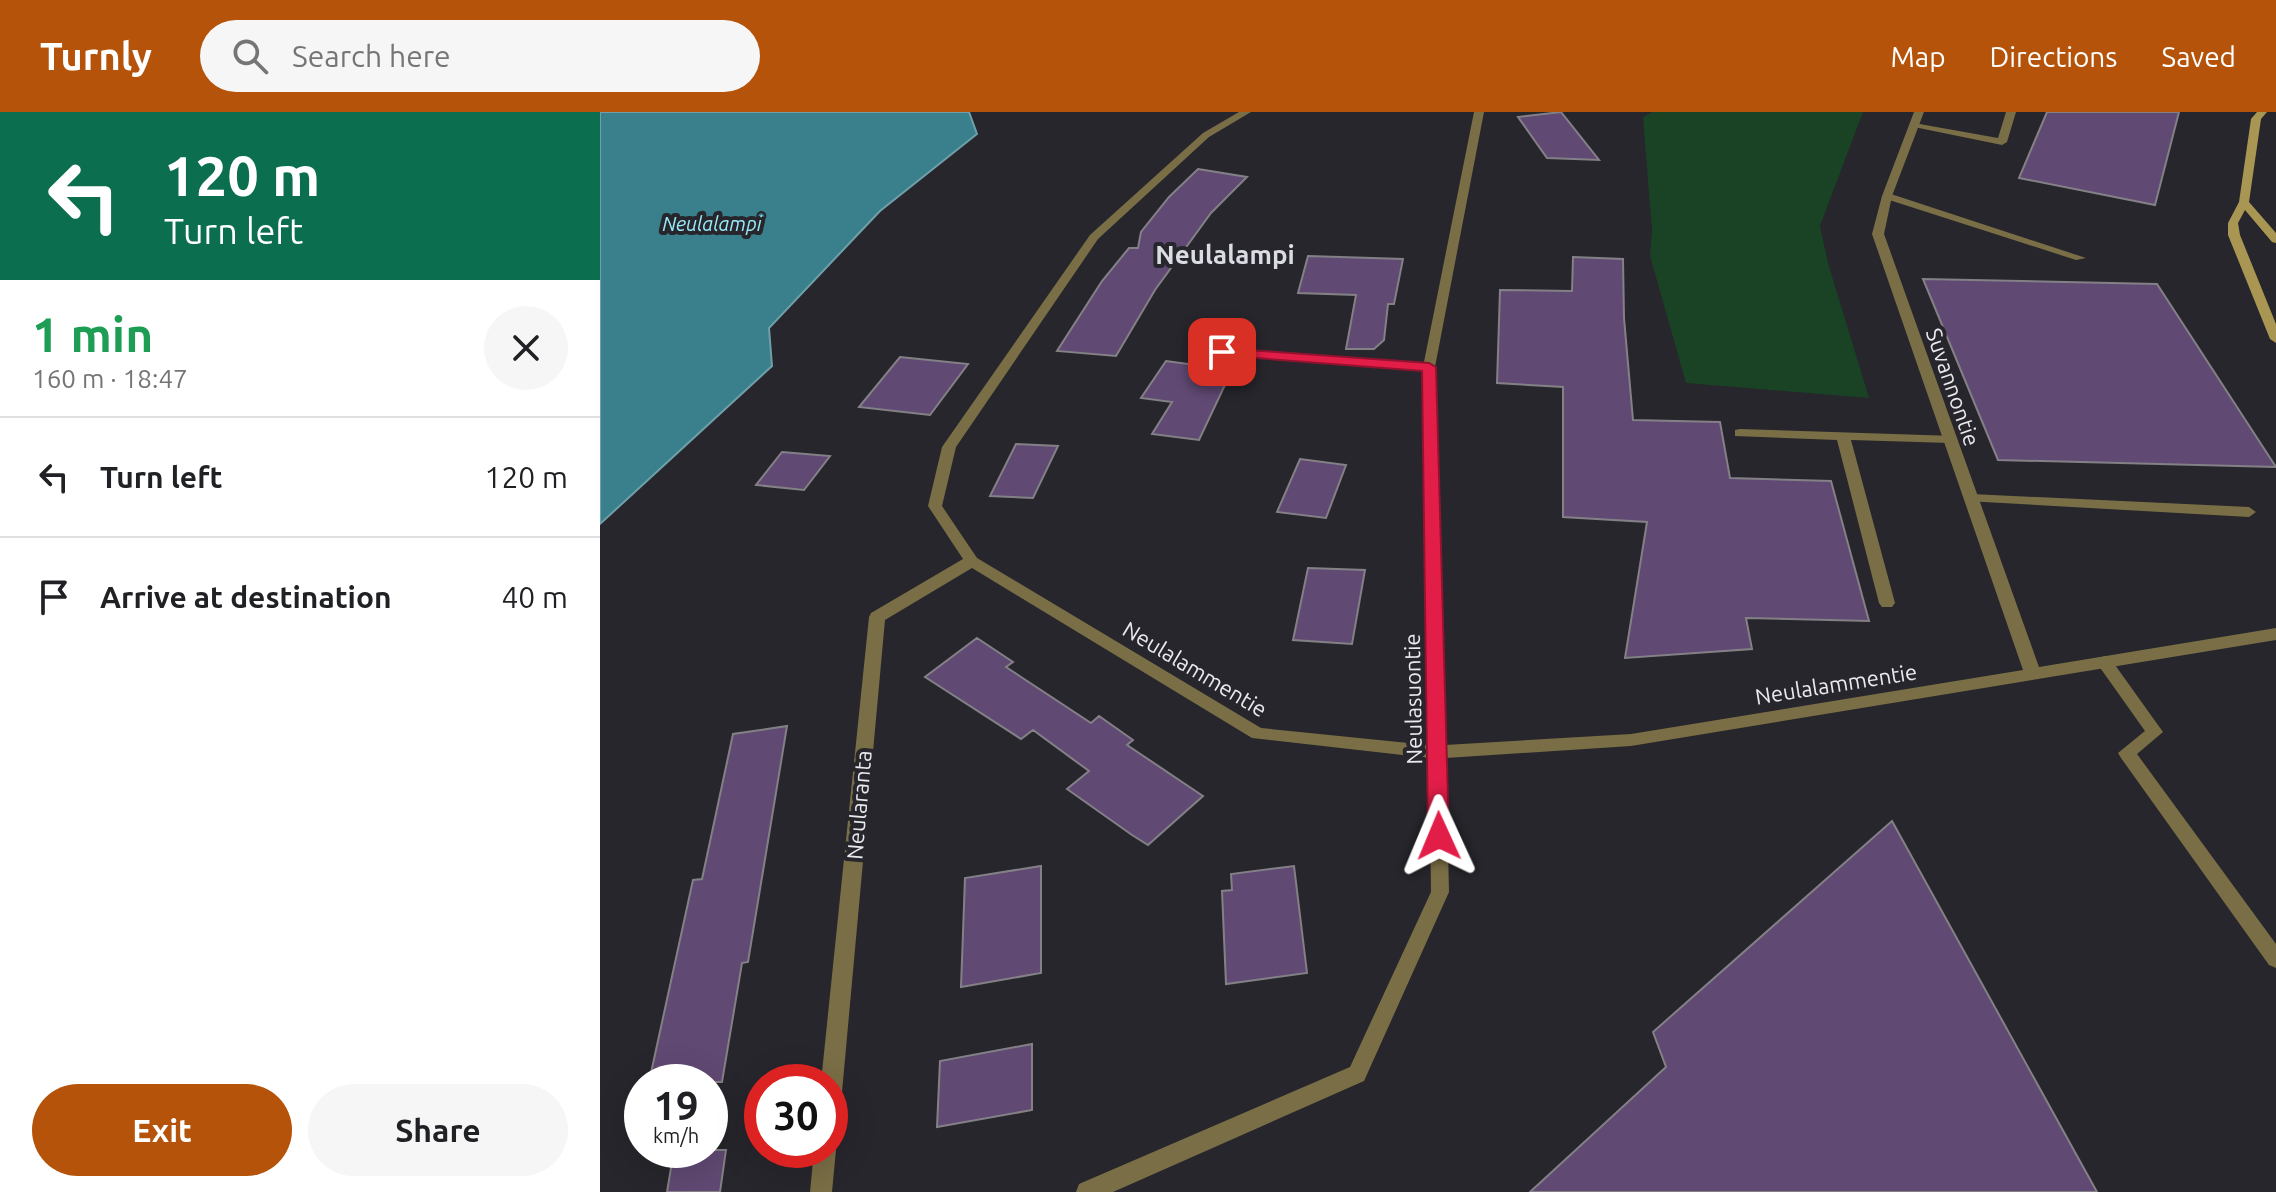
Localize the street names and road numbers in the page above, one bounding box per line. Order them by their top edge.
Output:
street label: Suvannontie [1922,325,1985,449]
street label: Neulalammentie [1119,616,1272,721]
street label: Neulasuontie [1399,633,1426,765]
street label: Neulalammentie [1753,658,1919,709]
street label: Neularanta [841,749,876,861]

